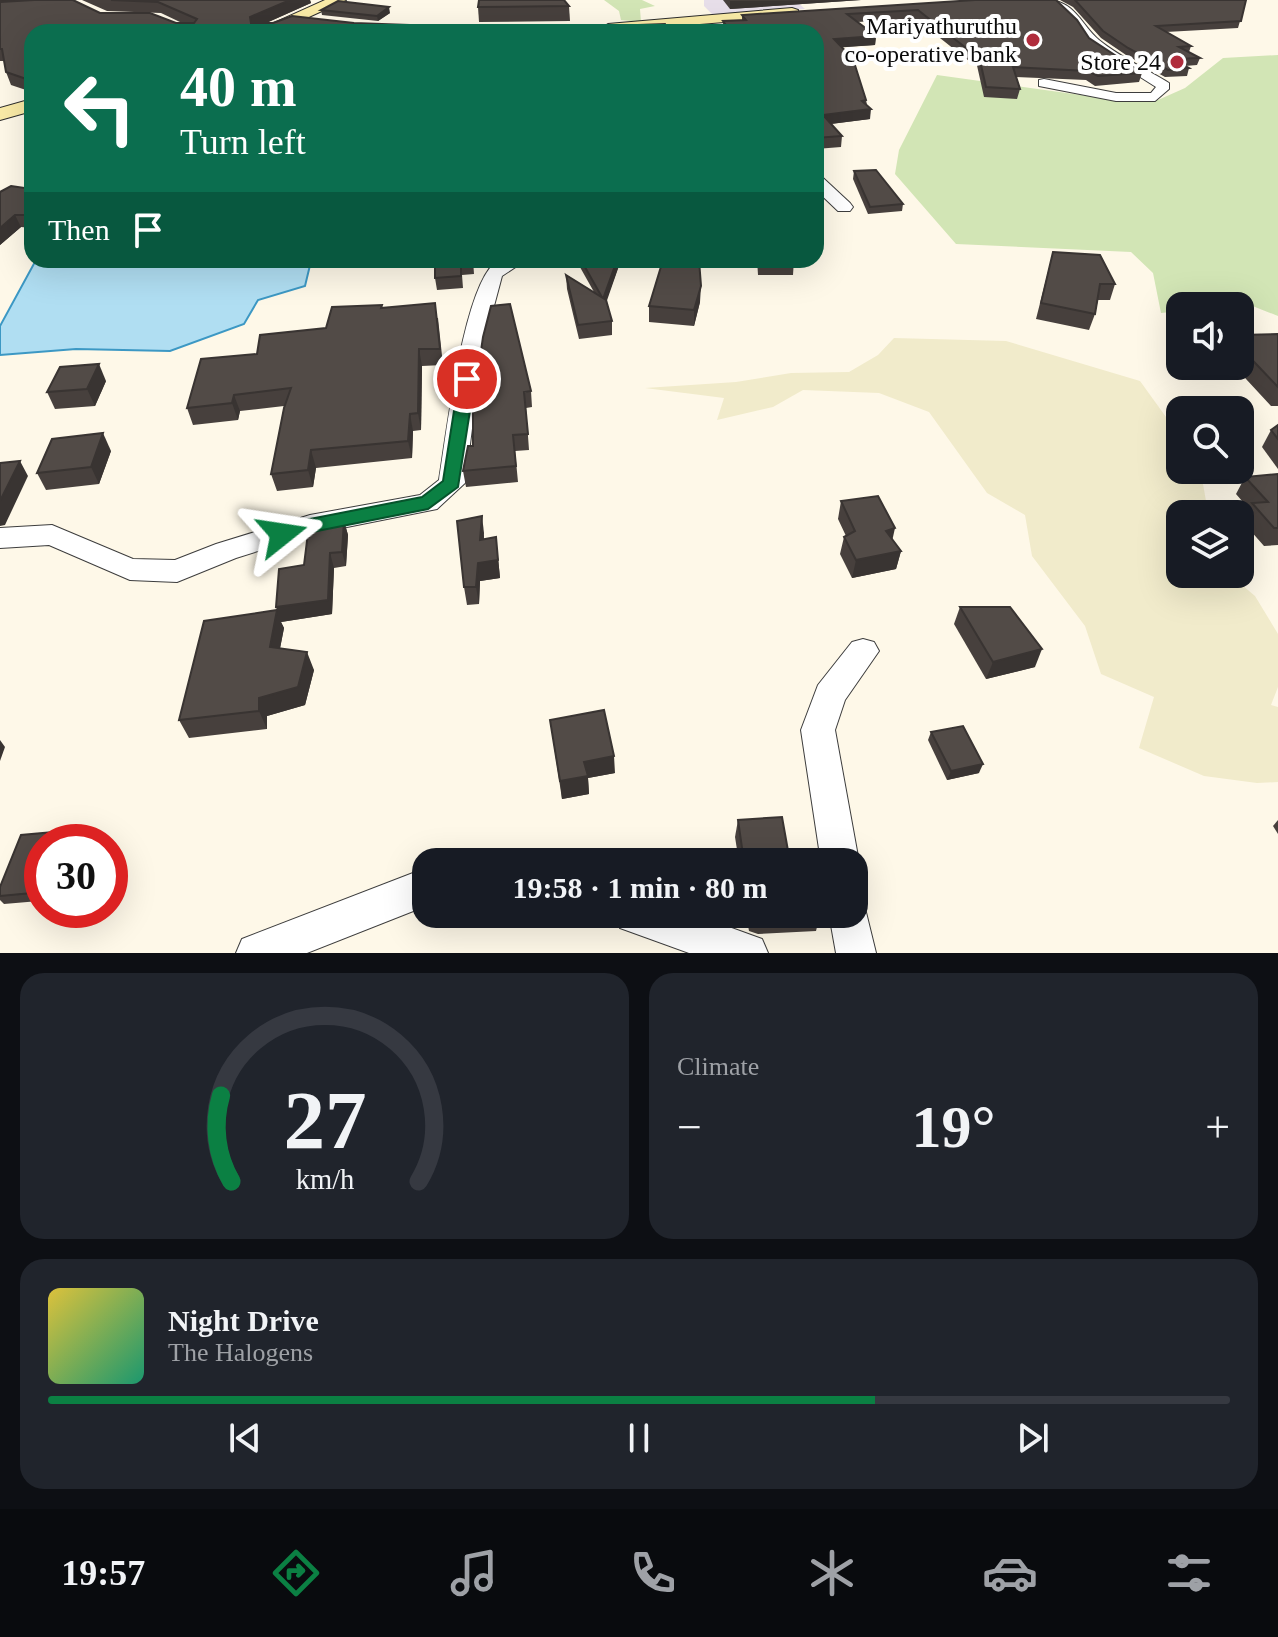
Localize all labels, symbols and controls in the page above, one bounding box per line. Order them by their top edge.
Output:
place label: Mariyathuruthu co-operative bank [844,13,1017,67]
marker: Mariyathuruthu co-operative bank [1024,31,1042,49]
place label: Store 24 [1080,49,1161,75]
marker: Store 24 [1168,53,1186,71]
icon: left [48,56,152,160]
text: 40 m [180,56,297,118]
text: Turn left [180,122,306,162]
icon: arrive [126,208,170,252]
text: Then [48,213,110,246]
map controls [1166,292,1254,588]
button: sound [1166,292,1254,380]
pin [433,345,501,413]
icon: arrive [445,357,489,401]
button: search [1166,396,1254,484]
position arrow [240,492,324,576]
button: layers [1166,500,1254,588]
speed limit sign: 30 [24,824,128,928]
text: 19:58 · 1 min · 80 m [513,871,768,904]
text: Climate [677,1052,759,1081]
text: 27 [283,1074,366,1166]
text: 19° [912,1094,996,1160]
text: − [677,1103,702,1152]
text: + [1205,1103,1230,1152]
text: km/h [295,1164,354,1195]
text: Night Drive [168,1304,319,1337]
text: The Halogens [168,1338,313,1367]
icon: previous [223,1416,267,1460]
icon: pause [617,1416,661,1460]
icon: next [1011,1416,1055,1460]
icon: directions [268,1545,324,1601]
icon: music [446,1545,502,1601]
icon: phone [625,1545,681,1601]
icon: climate [804,1545,860,1601]
icon: car [982,1545,1038,1601]
icon: filters [1161,1545,1217,1601]
text: 19:57 [61,1553,145,1593]

